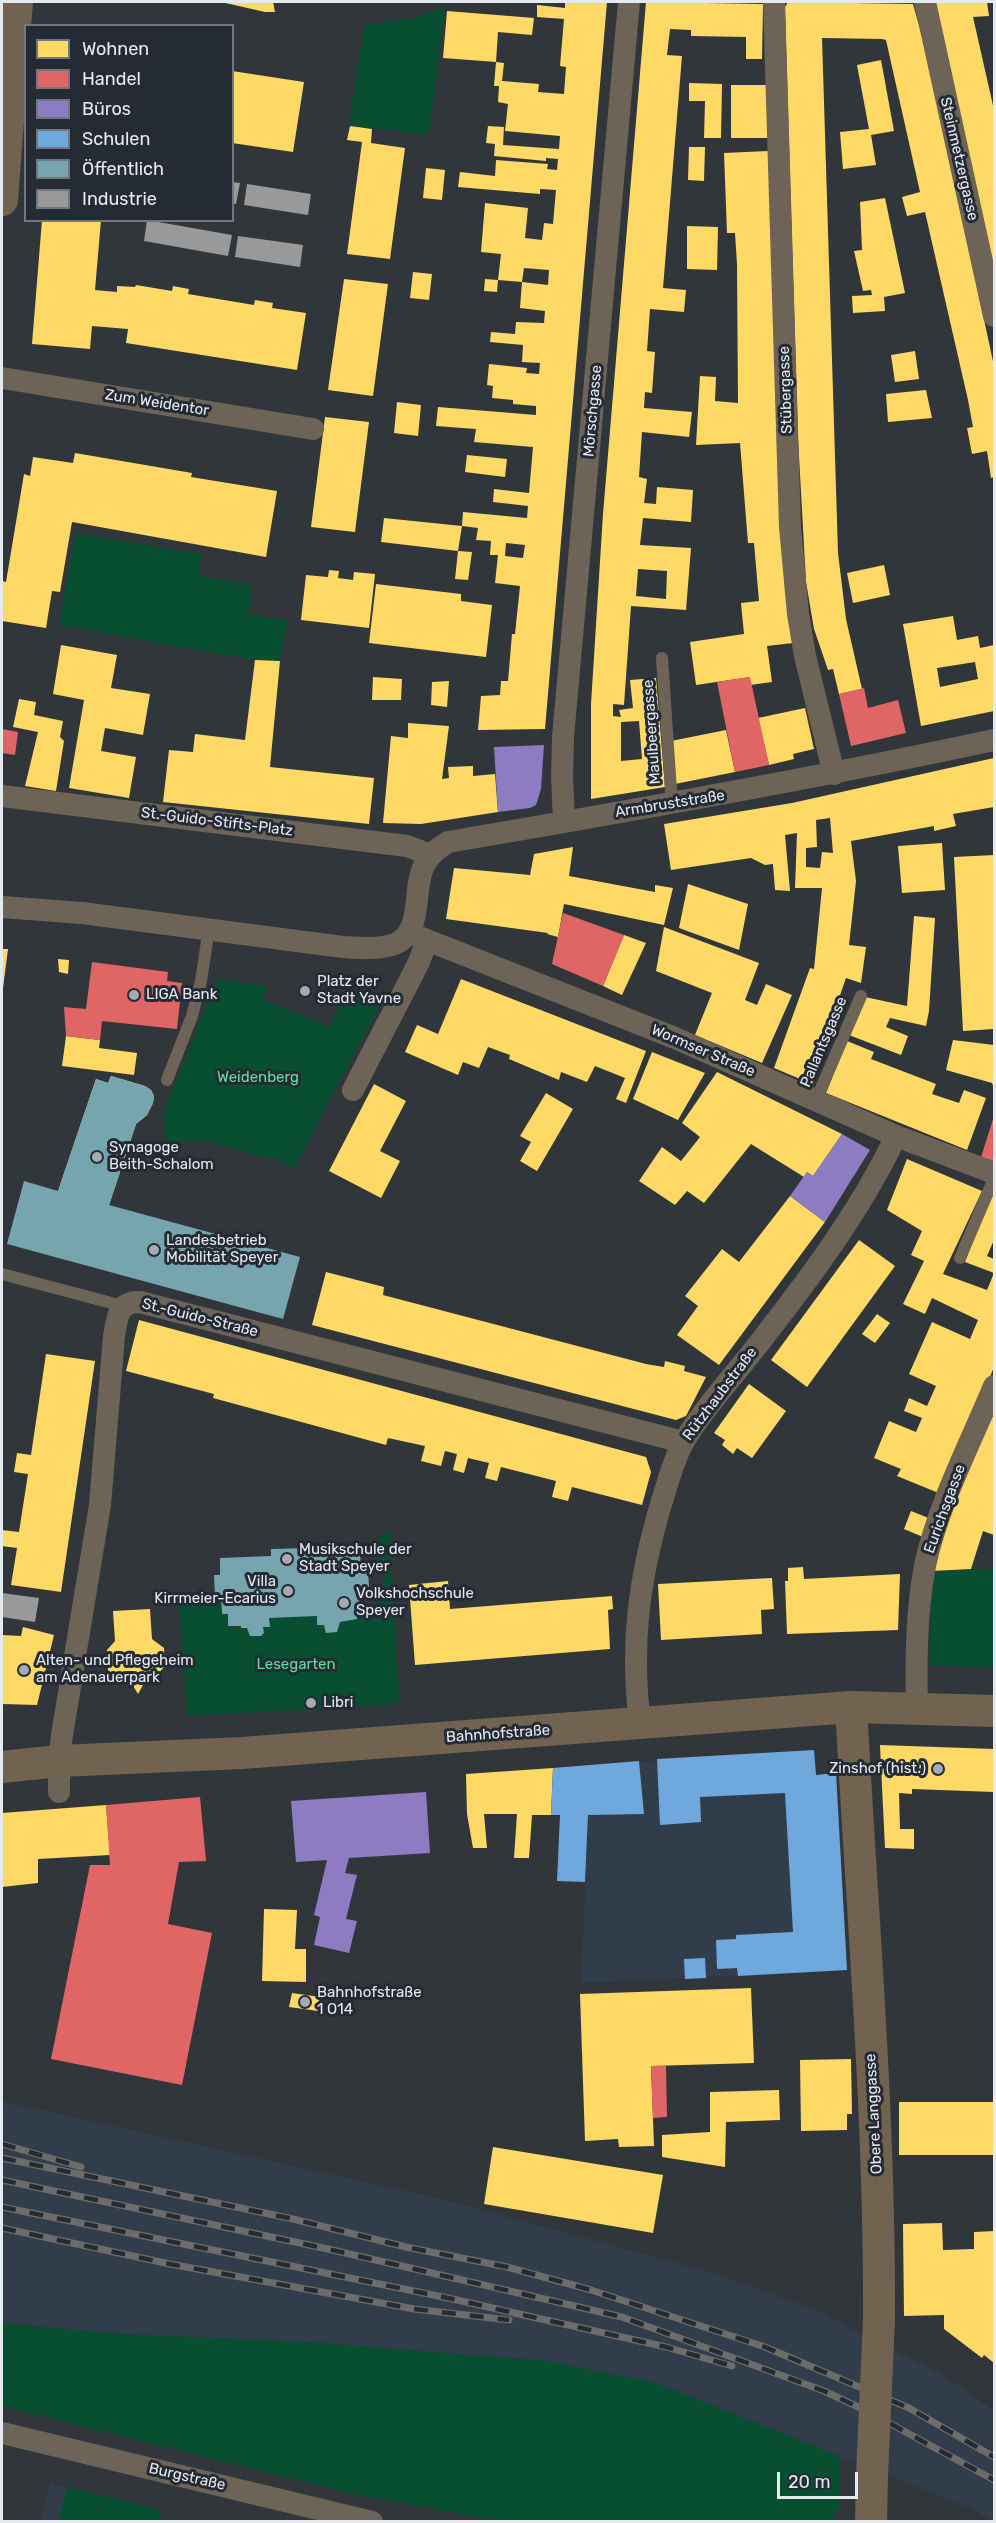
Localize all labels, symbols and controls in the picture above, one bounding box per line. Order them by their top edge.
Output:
legend [24,24,234,222]
text: Wohnen [82,38,149,60]
text: Handel [82,68,141,90]
street label: Steinmetzergasse [936,95,982,223]
text: Büros [82,98,131,120]
text: Schulen [82,128,150,150]
text: Öffentlich [82,158,164,180]
text: Industrie [82,188,157,210]
street label: Stübergasse [775,346,797,434]
street label: Mörschgasse [580,364,606,458]
street label: Zum Weidentor [104,386,210,420]
street label: Maulbeergasse [639,679,665,785]
street label: Armbruststraße [614,786,726,822]
street label: St.-Guido-Stifts-Platz [140,804,294,840]
place label: Platz der Stadt Yavne [317,973,401,1008]
marker: Platz der Stadt Yavne [298,984,312,998]
place label: LIGA Bank [146,986,217,1004]
marker: LIGA Bank [127,988,141,1002]
street label: Pallantsgasse [797,994,851,1090]
street label: Wormser Straße [648,1021,758,1081]
park label: Weidenberg [217,1069,299,1087]
place label: Synagoge Beith-Schalom [109,1139,214,1174]
marker: Synagoge Beith-Schalom [90,1150,104,1164]
place label: Landesbetrieb Mobilität Speyer [166,1232,278,1267]
marker: Landesbetrieb Mobilität Speyer [147,1243,161,1257]
street label: St.-Guido-Straße [140,1295,260,1341]
street label: Rützhaubstraße [679,1344,761,1444]
street label: Eurichsgasse [921,1462,969,1556]
place label: Musikschule der Stadt Speyer [299,1541,412,1576]
marker: Musikschule der Stadt Speyer [280,1552,294,1566]
place label: Villa Kirrmeier-Ecarius [154,1573,276,1608]
marker: Villa Kirrmeier-Ecarius [281,1584,295,1598]
place label: Volkshochschule Speyer [356,1585,474,1620]
marker: Volkshochschule Speyer [337,1596,351,1610]
place label: Alten- und Pflegeheim am Adenauerpark [36,1652,194,1687]
park label: Lesegarten [256,1656,336,1674]
marker: Alten- und Pflegeheim am Adenauerpark [17,1663,31,1677]
place label: Libri [323,1694,353,1712]
marker: Libri [304,1696,318,1710]
street label: Bahnhofstraße [445,1721,551,1747]
place label: Zinshof (hist.) [829,1760,926,1778]
marker: Zinshof (hist.) [931,1762,945,1776]
place label: Bahnhofstraße 1 O14 [317,1984,422,2019]
marker: Bahnhofstraße 1 O14 [298,1995,312,2009]
street label: Obere Langgasse [862,2053,886,2175]
street label: Burgstraße [147,2459,227,2495]
scale bar [780,2460,861,2498]
text: 20 m [788,2471,830,2493]

